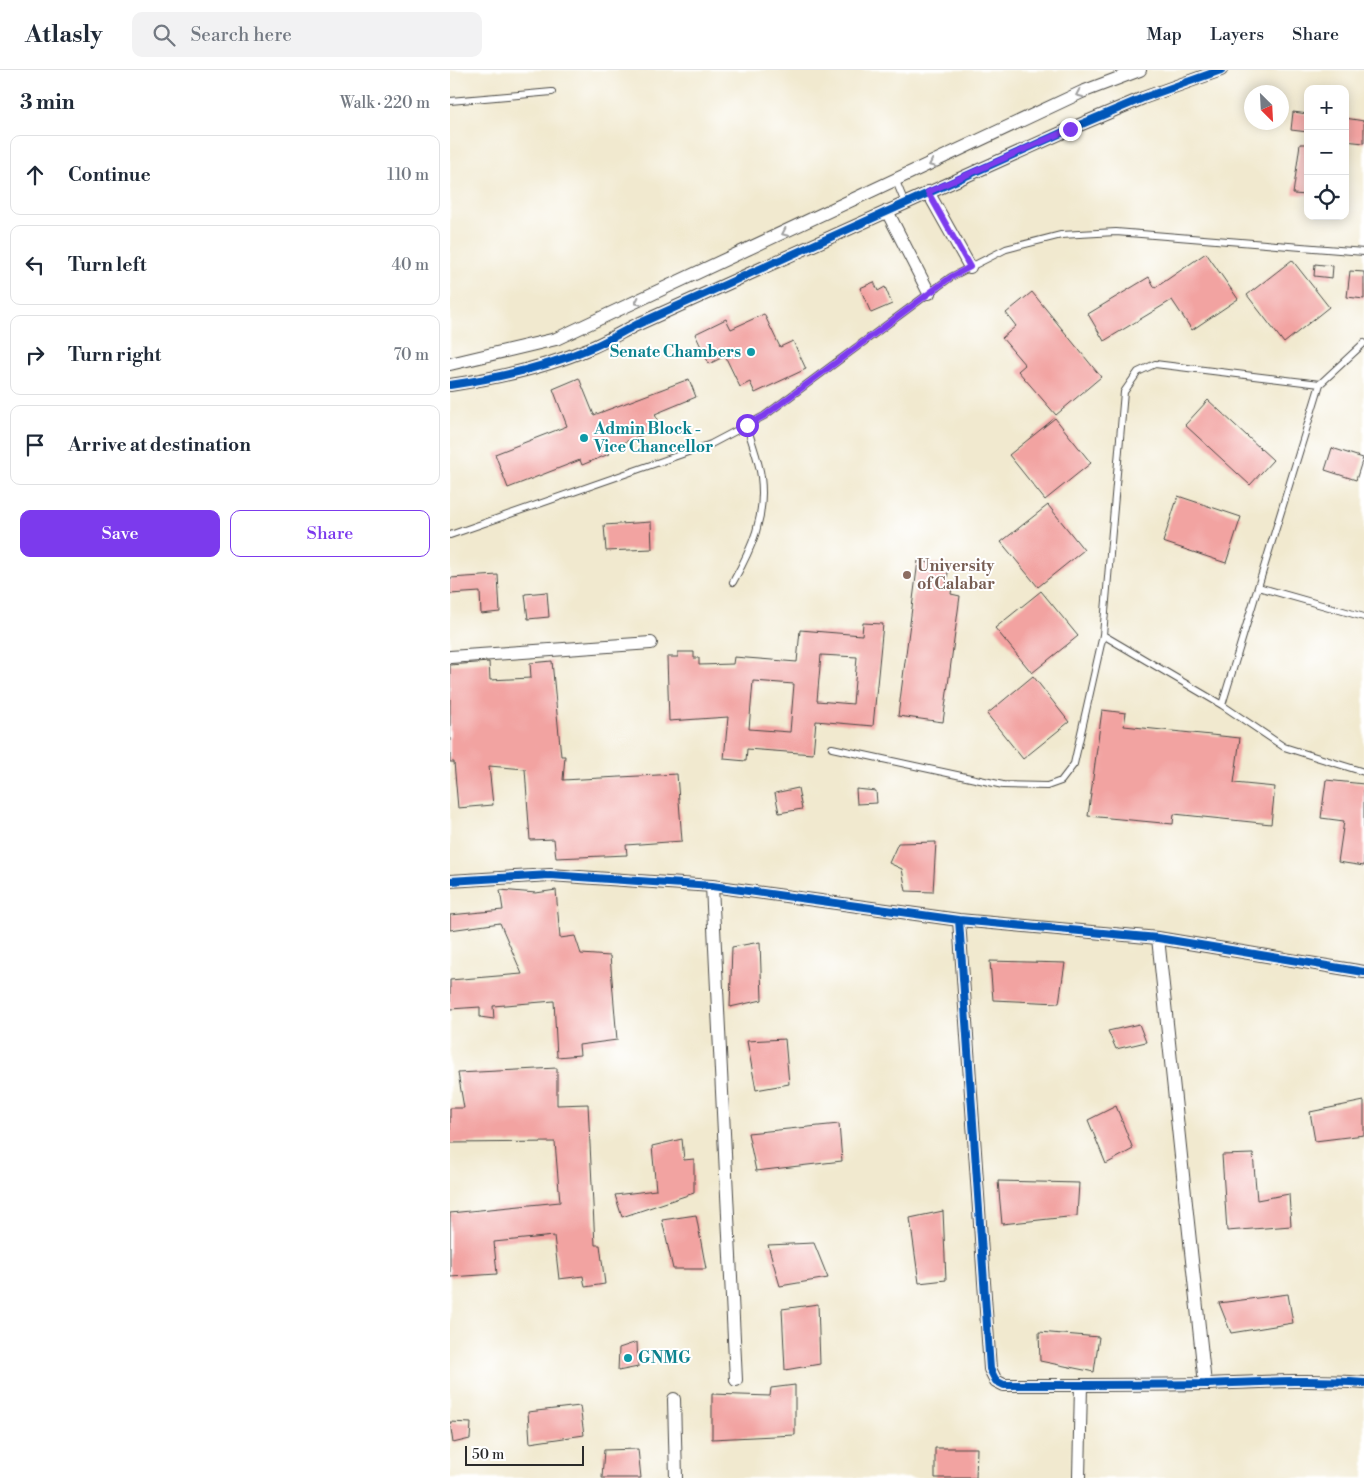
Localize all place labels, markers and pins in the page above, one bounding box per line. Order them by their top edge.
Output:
place label: Senate Chambers [610,342,741,362]
marker: Senate Chambers [745,346,757,358]
place label: Admin Block - Vice Chancellor [593,419,713,457]
marker: Admin Block - Vice Chancellor [578,432,590,444]
place label: University of Calabar [917,556,995,594]
marker: University of Calabar [901,569,913,581]
place label: GNMG [638,1348,691,1368]
marker: GNMG [622,1352,634,1364]

